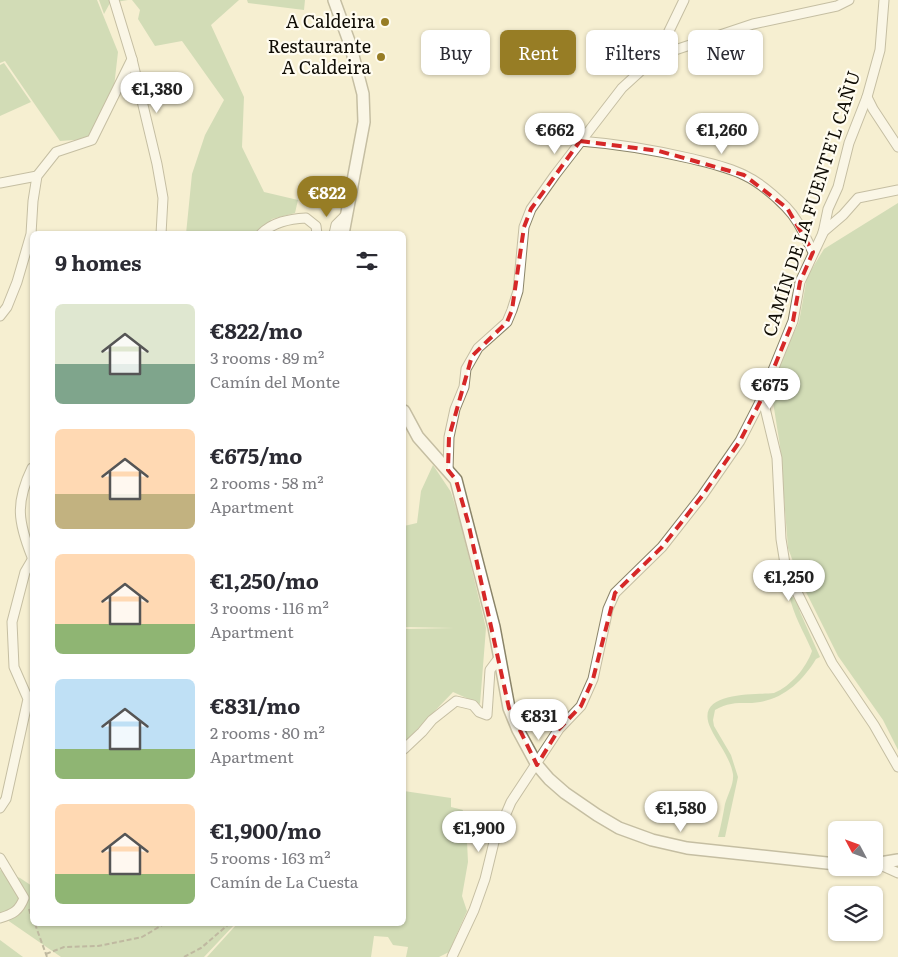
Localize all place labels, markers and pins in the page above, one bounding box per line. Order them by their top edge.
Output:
place label: A Caldeira [286,7,375,34]
marker: A Caldeira [379,16,391,28]
place label: Restaurante A Caldeira [268,32,371,80]
marker: Restaurante A Caldeira [375,51,387,63]
pin: €1,380 [116,72,198,114]
pin: €662 [525,112,585,155]
pin: €1,260 [681,112,763,155]
pin: €822 [297,176,357,218]
pin: €675 [740,368,800,410]
pin: €1,250 [748,560,830,602]
pin: €831 [509,698,569,741]
pin: €1,580 [640,790,722,833]
pin: €1,900 [438,810,520,853]

